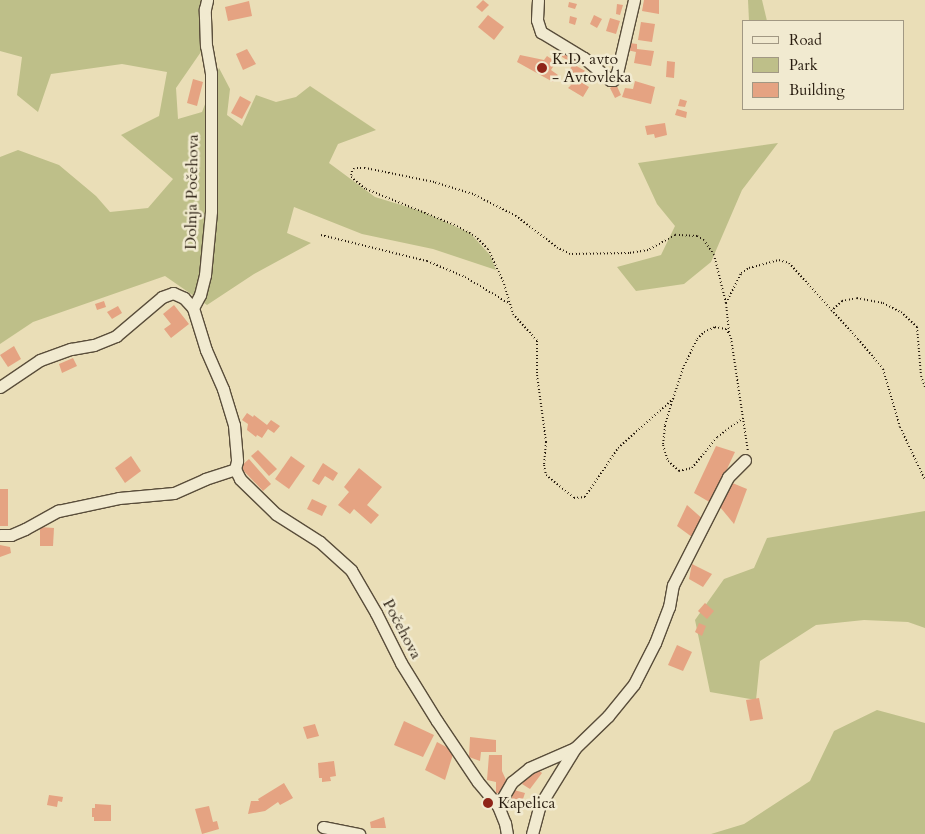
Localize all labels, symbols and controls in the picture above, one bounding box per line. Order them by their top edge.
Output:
legend [742,20,905,110]
text: Road [789,30,822,50]
place label: K.D. avto - Avtovleka [552,49,632,87]
text: Park [789,55,818,75]
marker: K.D. avto - Avtovleka [536,62,548,74]
text: Building [789,80,845,100]
street label: Dolnja Počehova [181,134,203,250]
street label: Počehova [378,596,426,662]
place label: Kapelica [498,793,555,813]
marker: Kapelica [482,797,494,809]

